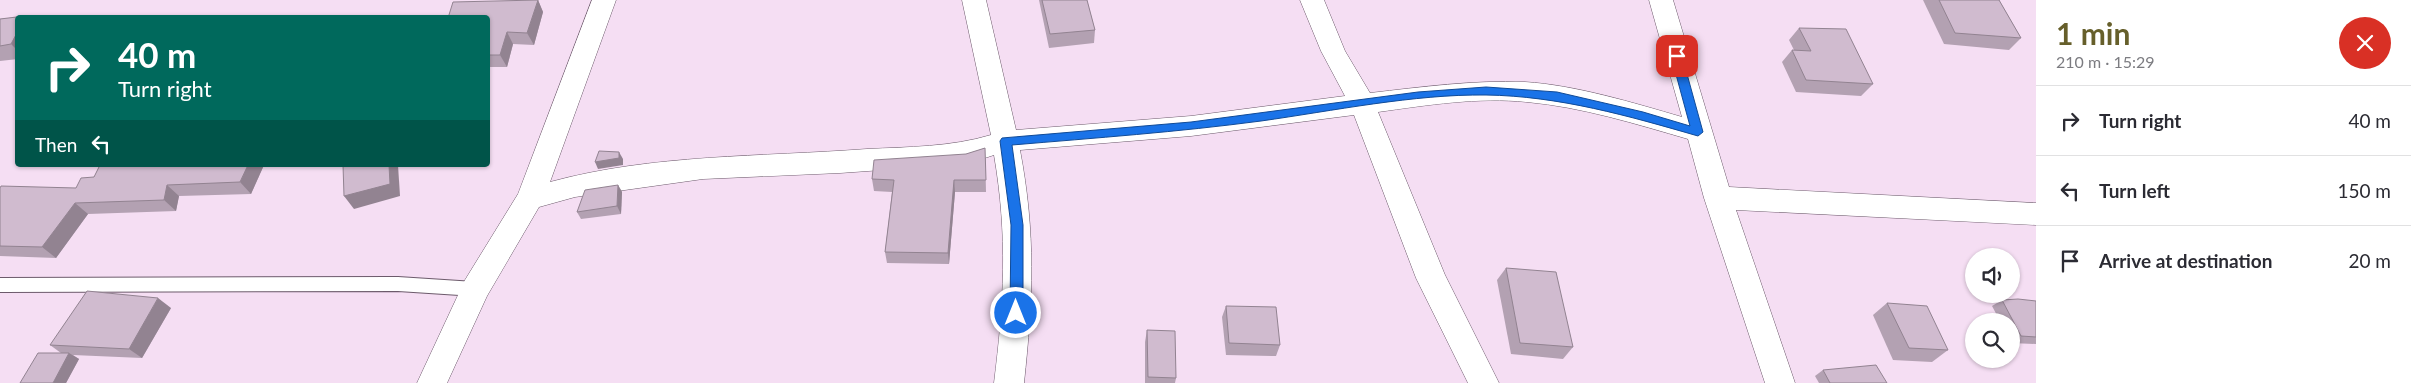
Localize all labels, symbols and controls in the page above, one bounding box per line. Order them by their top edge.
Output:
text: 1 min [2056,15,2130,51]
button: close [2339,17,2391,69]
text: 40 m [118,33,196,75]
icon: right [35,35,100,100]
pin [1656,35,1698,77]
icon: arrive [1663,42,1691,70]
text: 210 m · 15:29 [2056,52,2155,71]
text: Turn right [118,75,212,102]
icon: right [2056,107,2084,135]
text: Turn right [2099,109,2181,132]
text: 40 m [2348,109,2391,132]
icon: left [87,130,115,158]
text: Then [35,133,77,156]
icon: left [2056,177,2084,205]
text: Turn left [2099,179,2170,202]
text: 150 m [2337,179,2391,202]
icon: arrive [2056,247,2084,275]
map controls [1965,248,2020,368]
button: sound [1965,248,2020,303]
text: Arrive at destination [2099,249,2272,272]
text: 20 m [2348,249,2391,272]
position arrow [989,286,1041,338]
button: search [1965,313,2020,368]

